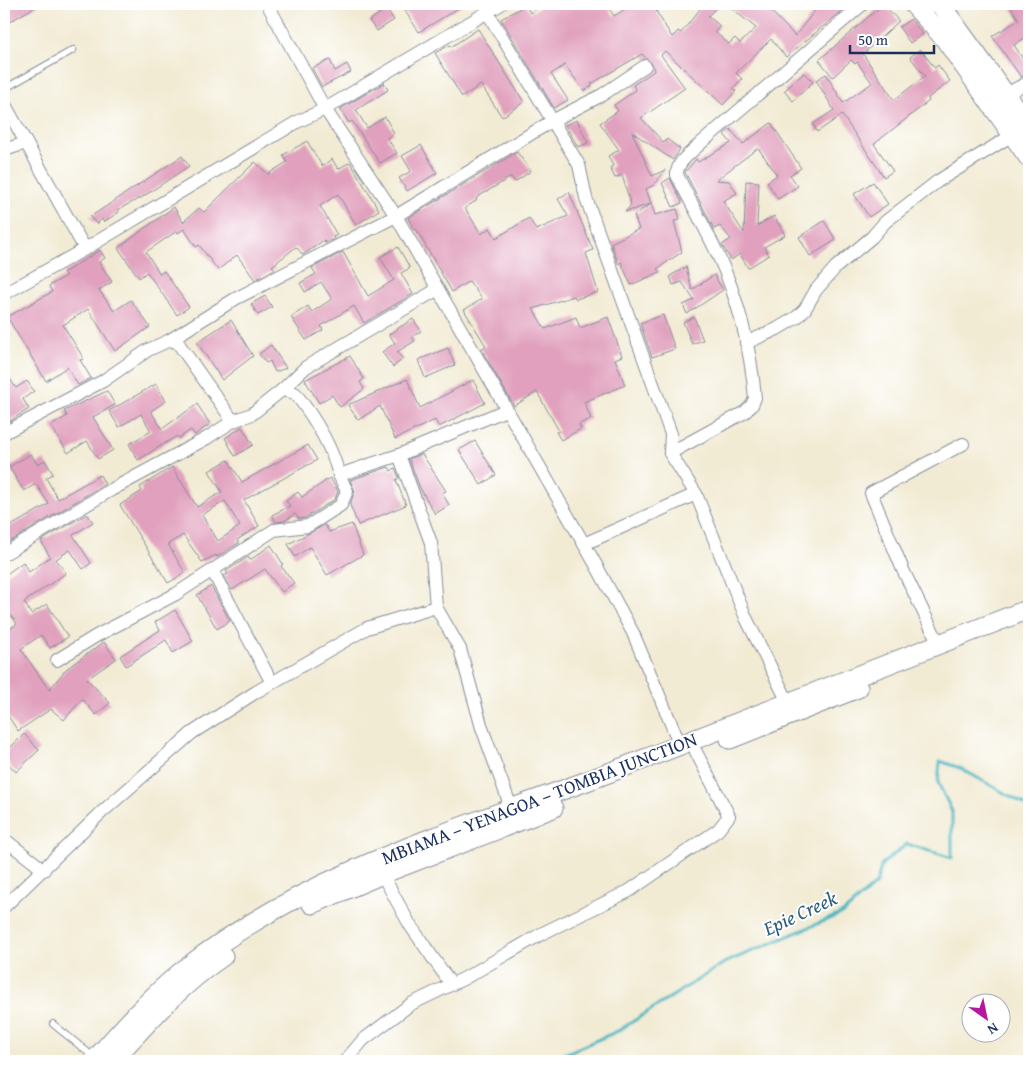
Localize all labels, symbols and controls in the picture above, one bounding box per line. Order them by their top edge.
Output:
scale bar [850,22,934,54]
text: 50 m [858,29,889,50]
street label: MBIAMA – YENAGOA – TOMBIA JUNCTION [377,725,701,871]
water label: Epie Creek [757,882,842,943]
north arrow [960,992,1010,1042]
text: N [983,1018,1002,1040]

